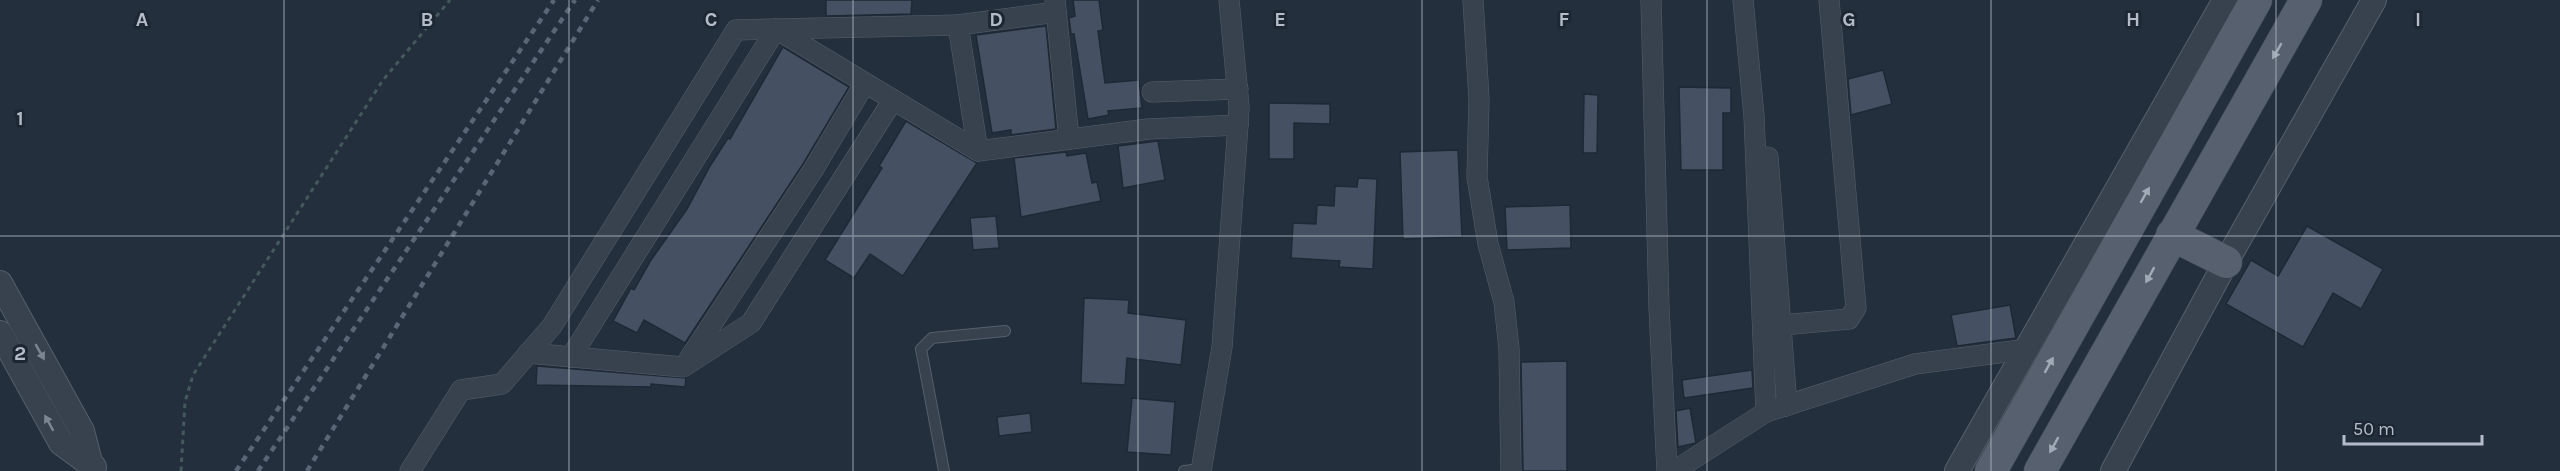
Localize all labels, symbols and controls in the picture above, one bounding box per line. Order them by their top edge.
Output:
text: A [136,8,149,31]
text: B [421,8,433,31]
text: C [705,8,717,31]
text: D [989,8,1003,31]
text: E [1274,8,1286,31]
text: F [1559,8,1570,31]
text: G [1842,8,1856,31]
text: H [2126,8,2140,31]
text: I [2415,8,2421,31]
one-way arrow [2272,43,2283,59]
text: 1 [16,107,24,130]
one-way arrow [2140,186,2150,203]
one-way arrow [2144,267,2155,283]
text: 2 [14,342,26,365]
one-way arrow [34,344,45,360]
one-way arrow [2044,356,2054,373]
scale bar [2344,408,2482,446]
one-way arrow [45,414,55,431]
text: 50 m [2353,418,2395,440]
one-way arrow [2049,437,2059,454]

